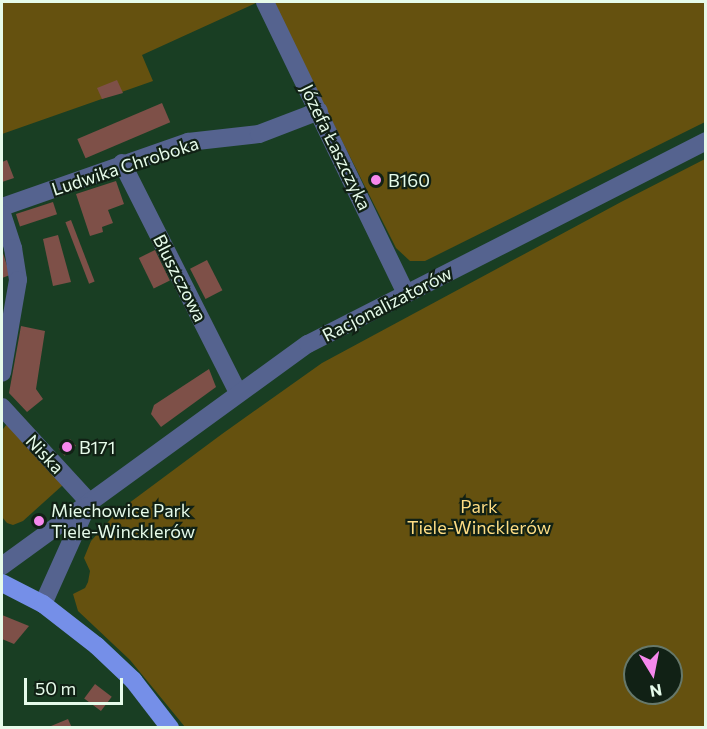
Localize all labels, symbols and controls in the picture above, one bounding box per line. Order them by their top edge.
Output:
street label: Józefa Łaszczyka [296,81,376,213]
street label: Ludwika Chroboka [49,132,201,200]
place label: B160 [388,169,430,191]
marker: B160 [369,173,383,187]
street label: Bluszczowa [149,231,211,325]
street label: Racjonalizatorów [319,262,455,346]
street label: Niska [22,430,68,478]
place label: B171 [79,436,116,458]
marker: B171 [60,440,74,454]
park label: Park Tiele-Wincklerów [407,496,551,538]
place label: Miechowice Park Tiele-Wincklerów [51,500,195,542]
marker: Miechowice Park Tiele-Wincklerów [32,514,46,528]
north arrow [623,645,683,705]
scale bar [27,666,126,704]
text: 50 m [35,677,76,699]
text: N [648,681,663,702]

